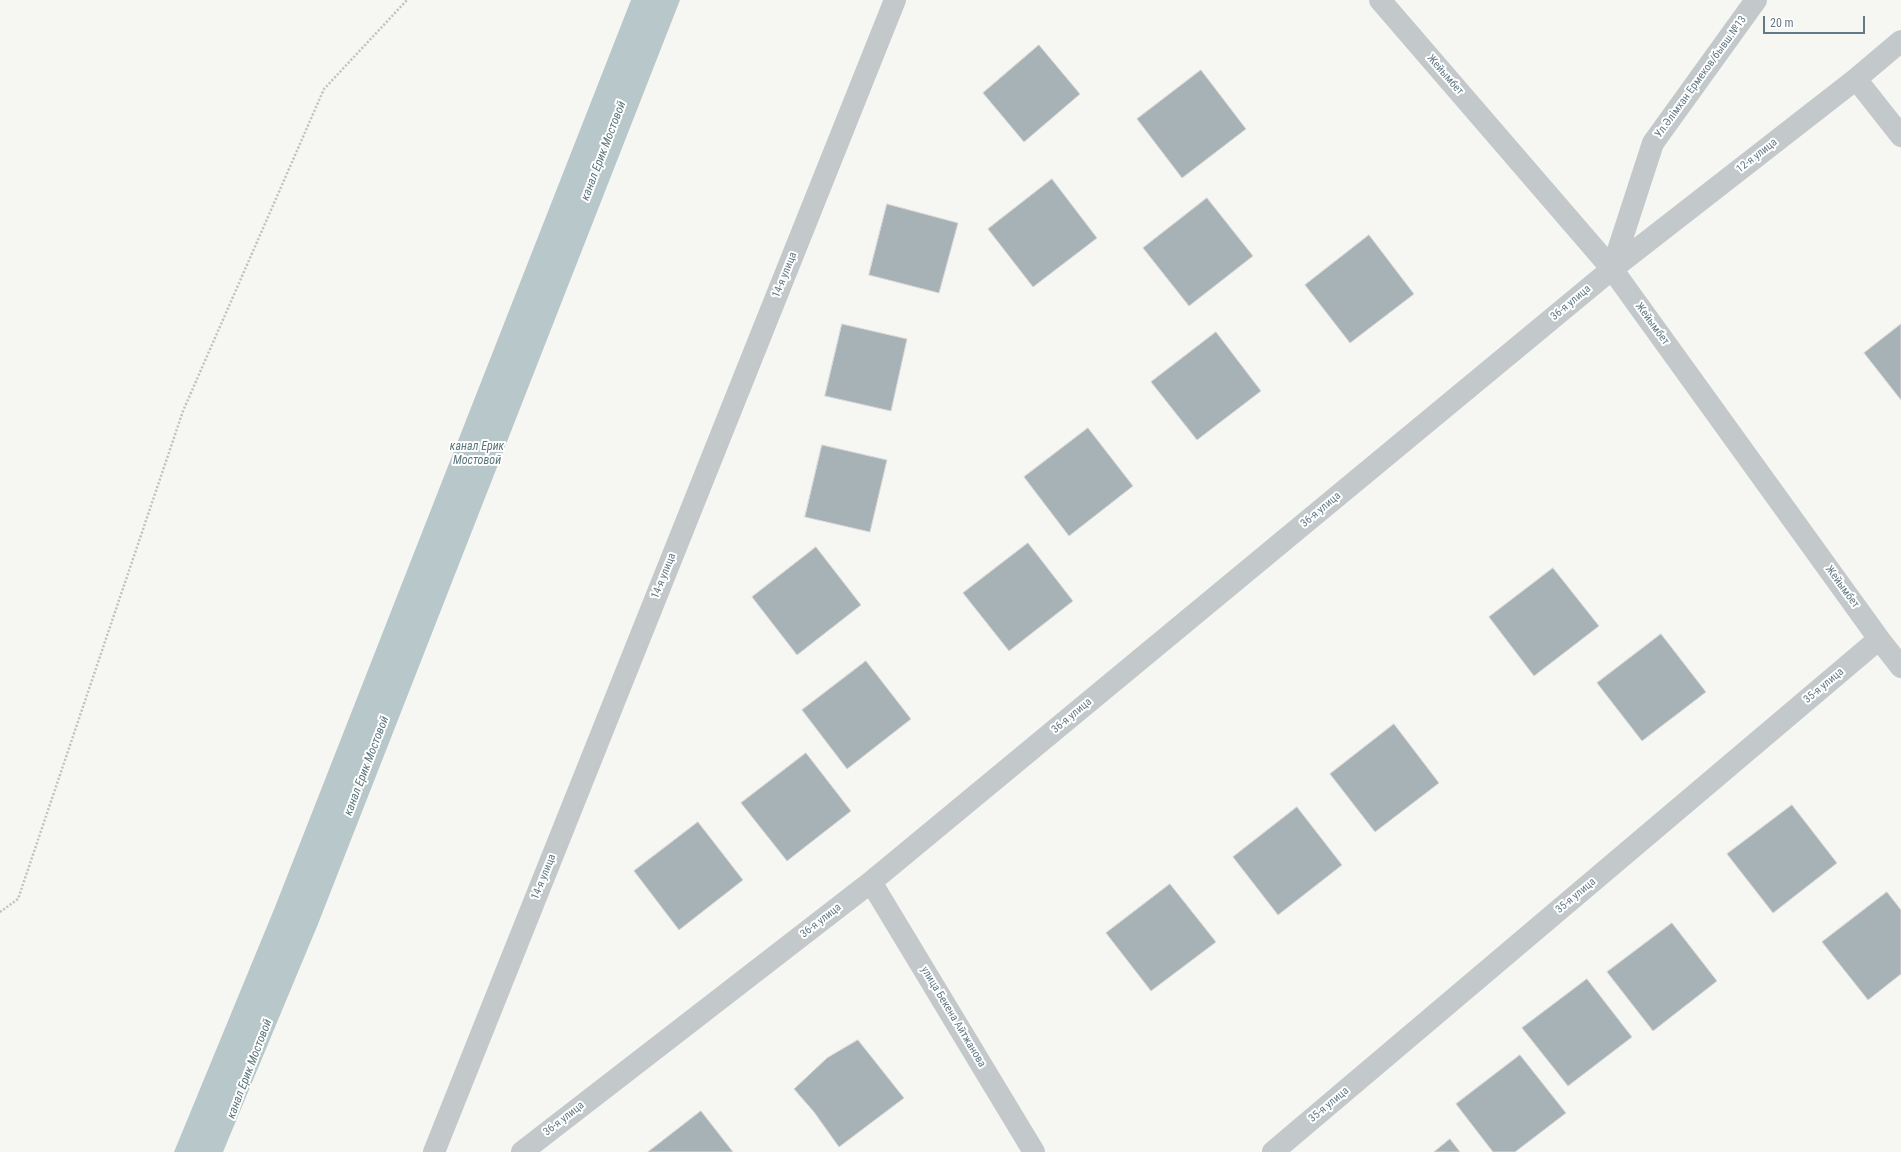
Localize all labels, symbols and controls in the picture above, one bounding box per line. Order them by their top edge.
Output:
scale bar [1765,8,1867,34]
street label: Ул.Әлімхан Ермеков/бывш.№13 [1652,14,1750,140]
text: 20 m [1770,16,1794,30]
street label: Жейымбет [1424,52,1466,98]
water label: канал Ерик Мостовой [578,99,630,203]
street label: 12-я улица [1734,136,1780,176]
street label: 14-я улица [770,250,800,300]
street label: 36-я улица [1548,283,1594,323]
street label: Жейымбет [1632,300,1672,348]
water label: канал Ерик Мостовой [450,440,504,468]
street label: 36-я улица [1298,490,1344,530]
street label: 14-я улица [649,551,679,601]
street label: Жейымбет [1822,563,1862,611]
street label: 35-я улица [1801,666,1847,706]
street label: 36-я улица [1049,696,1095,736]
water label: канал Ерик Мостовой [341,714,393,818]
street label: 14-я улица [529,852,559,902]
street label: 35-я улица [1553,876,1599,916]
street label: 36-я улица [798,901,844,941]
street label: улица Бекена Айтжанова [918,964,988,1070]
water label: канал Ерик Мостовой [224,1017,276,1121]
street label: 35-я улица [1306,1085,1352,1125]
street label: 36-я улица [541,1099,587,1139]

